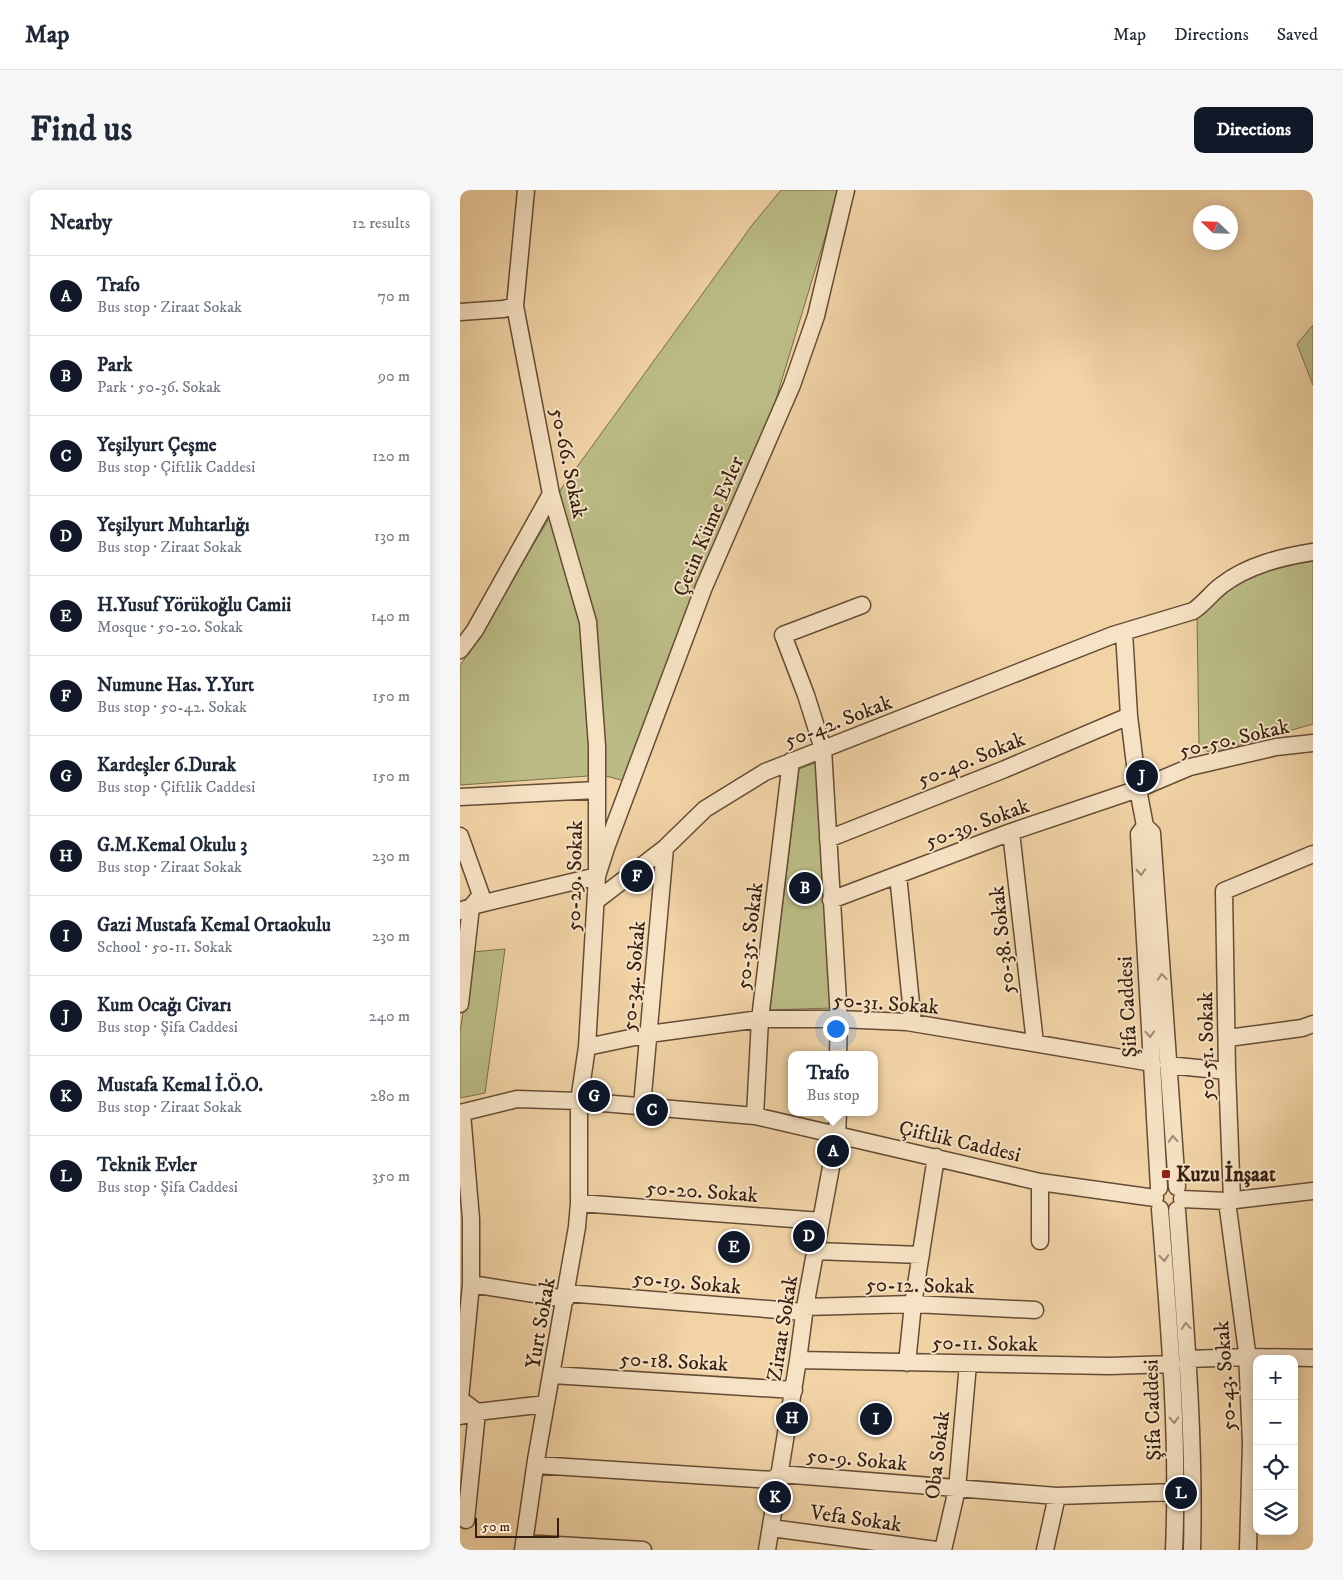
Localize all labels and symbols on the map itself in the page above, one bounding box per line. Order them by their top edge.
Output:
north arrow [1193,205,1238,250]
street label: 50-66. Sokak [544,405,593,521]
street label: Çetin Küme Evler [668,452,750,600]
street label: 50-42. Sokak [781,689,896,754]
street label: 50-50. Sokak [1177,714,1292,764]
street label: 50-40. Sokak [914,726,1030,793]
pin: J [1126,757,1158,795]
street label: 50-39. Sokak [922,793,1034,855]
street label: 50-29. Sokak [561,819,589,932]
pin: F [621,857,653,895]
one-way arrow [1135,868,1146,876]
pin: B [789,869,821,907]
street label: 50-35. Sokak [730,880,770,991]
street label: 50-38. Sokak [984,884,1022,995]
street label: 50-34. Sokak [616,919,652,1033]
street label: Şifa Caddesi [1112,956,1144,1058]
one-way arrow [1157,972,1168,980]
street label: 50-31. Sokak [832,987,940,1021]
street label: 50-51. Sokak [1193,991,1221,1101]
your location [823,1016,849,1042]
one-way arrow [1145,1031,1156,1039]
pin: G [578,1077,610,1115]
pin: C [636,1091,668,1129]
street label: Çiftlik Caddesi [896,1115,1023,1169]
pin: A [817,1132,849,1170]
one-way arrow [1168,1134,1179,1142]
place label: Kuzu İnşaat [1176,1160,1276,1188]
marker: Kuzu İnşaat [1160,1168,1172,1180]
street label: 50-20. Sokak [645,1175,759,1209]
pin: D [793,1217,825,1255]
pin: E [718,1228,750,1266]
one-way arrow [1158,1254,1169,1262]
street label: 50-19. Sokak [632,1265,743,1301]
street label: 50-12. Sokak [865,1272,975,1300]
street label: Ziraat Sokak [762,1273,804,1383]
street label: Yurt Sokak [520,1275,562,1371]
street label: 50-43. Sokak [1209,1319,1243,1432]
one-way arrow [1180,1322,1191,1330]
street label: 50-11. Sokak [932,1330,1039,1358]
street label: 50-18. Sokak [619,1346,730,1378]
street label: Şifa Caddesi [1138,1359,1168,1461]
pin: H [776,1399,808,1437]
pin: I [860,1400,892,1438]
street label: Oba Sokak [920,1409,956,1501]
one-way arrow [1168,1416,1179,1424]
street label: 50-9. Sokak [805,1443,909,1477]
pin: L [1165,1474,1197,1512]
pin: K [759,1478,791,1516]
street label: Vefa Sokak [808,1500,904,1538]
scale bar [475,1515,559,1538]

